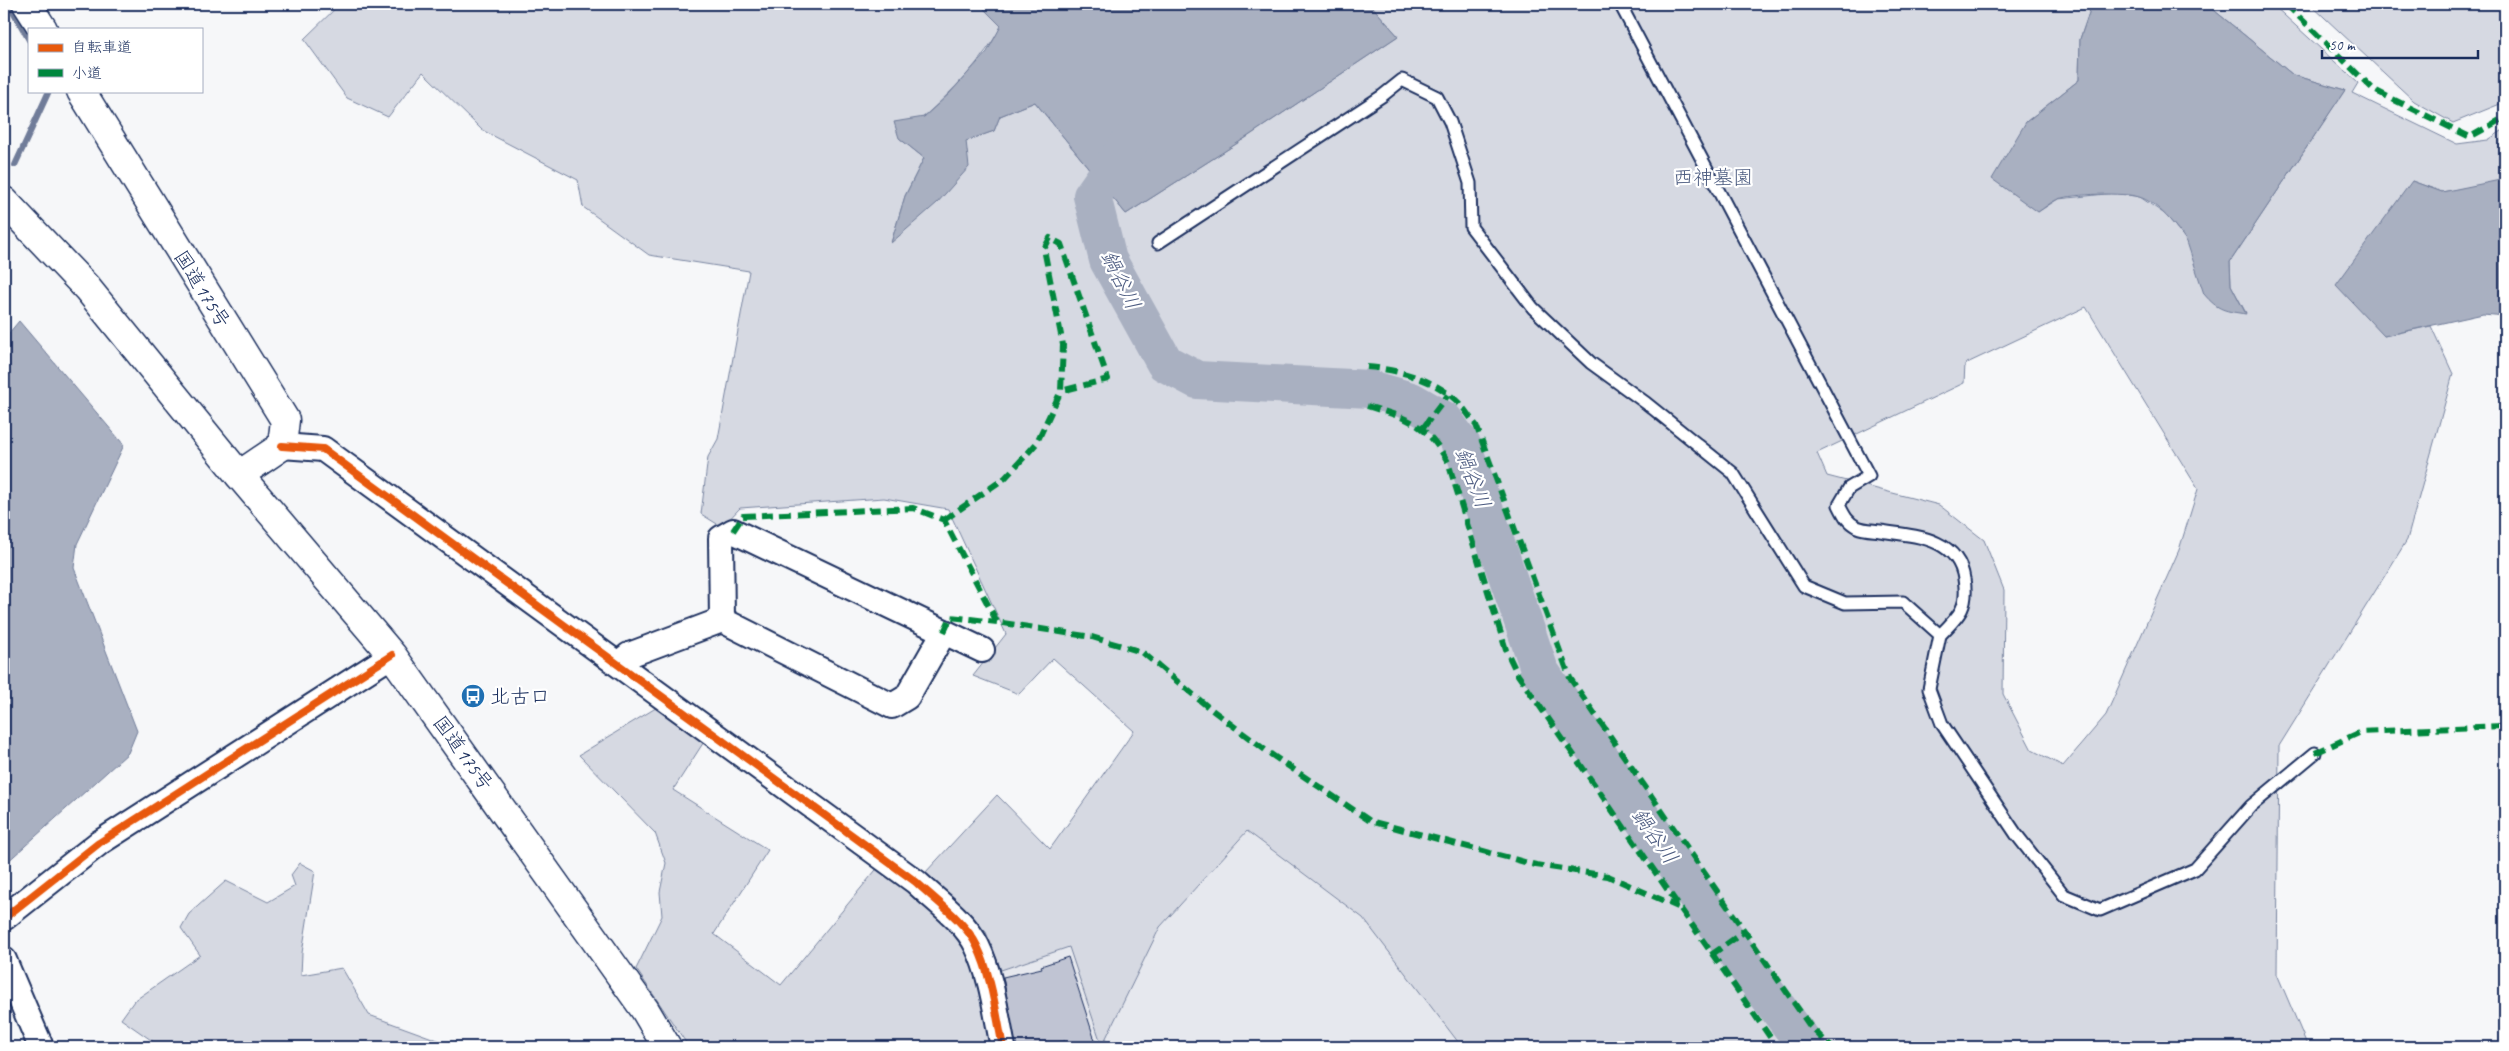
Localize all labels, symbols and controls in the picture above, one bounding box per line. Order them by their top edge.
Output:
legend [28,28,202,92]
scale bar [2322,28,2478,60]
text: 50 m [2329,36,2356,55]
text: 自転車道 [72,38,132,57]
text: 小道 [72,64,102,83]
park label: 西神墓園 [1673,165,1753,190]
street label: 国道175号 [168,245,236,333]
water label: 鍋谷川 [1096,246,1146,314]
water label: 鍋谷川 [1450,444,1496,512]
bus stop icon: 北古口 [460,683,486,709]
place label: 北古口 [490,684,550,709]
street label: 国道175号 [427,710,499,796]
water label: 鍋谷川 [1626,803,1684,869]

